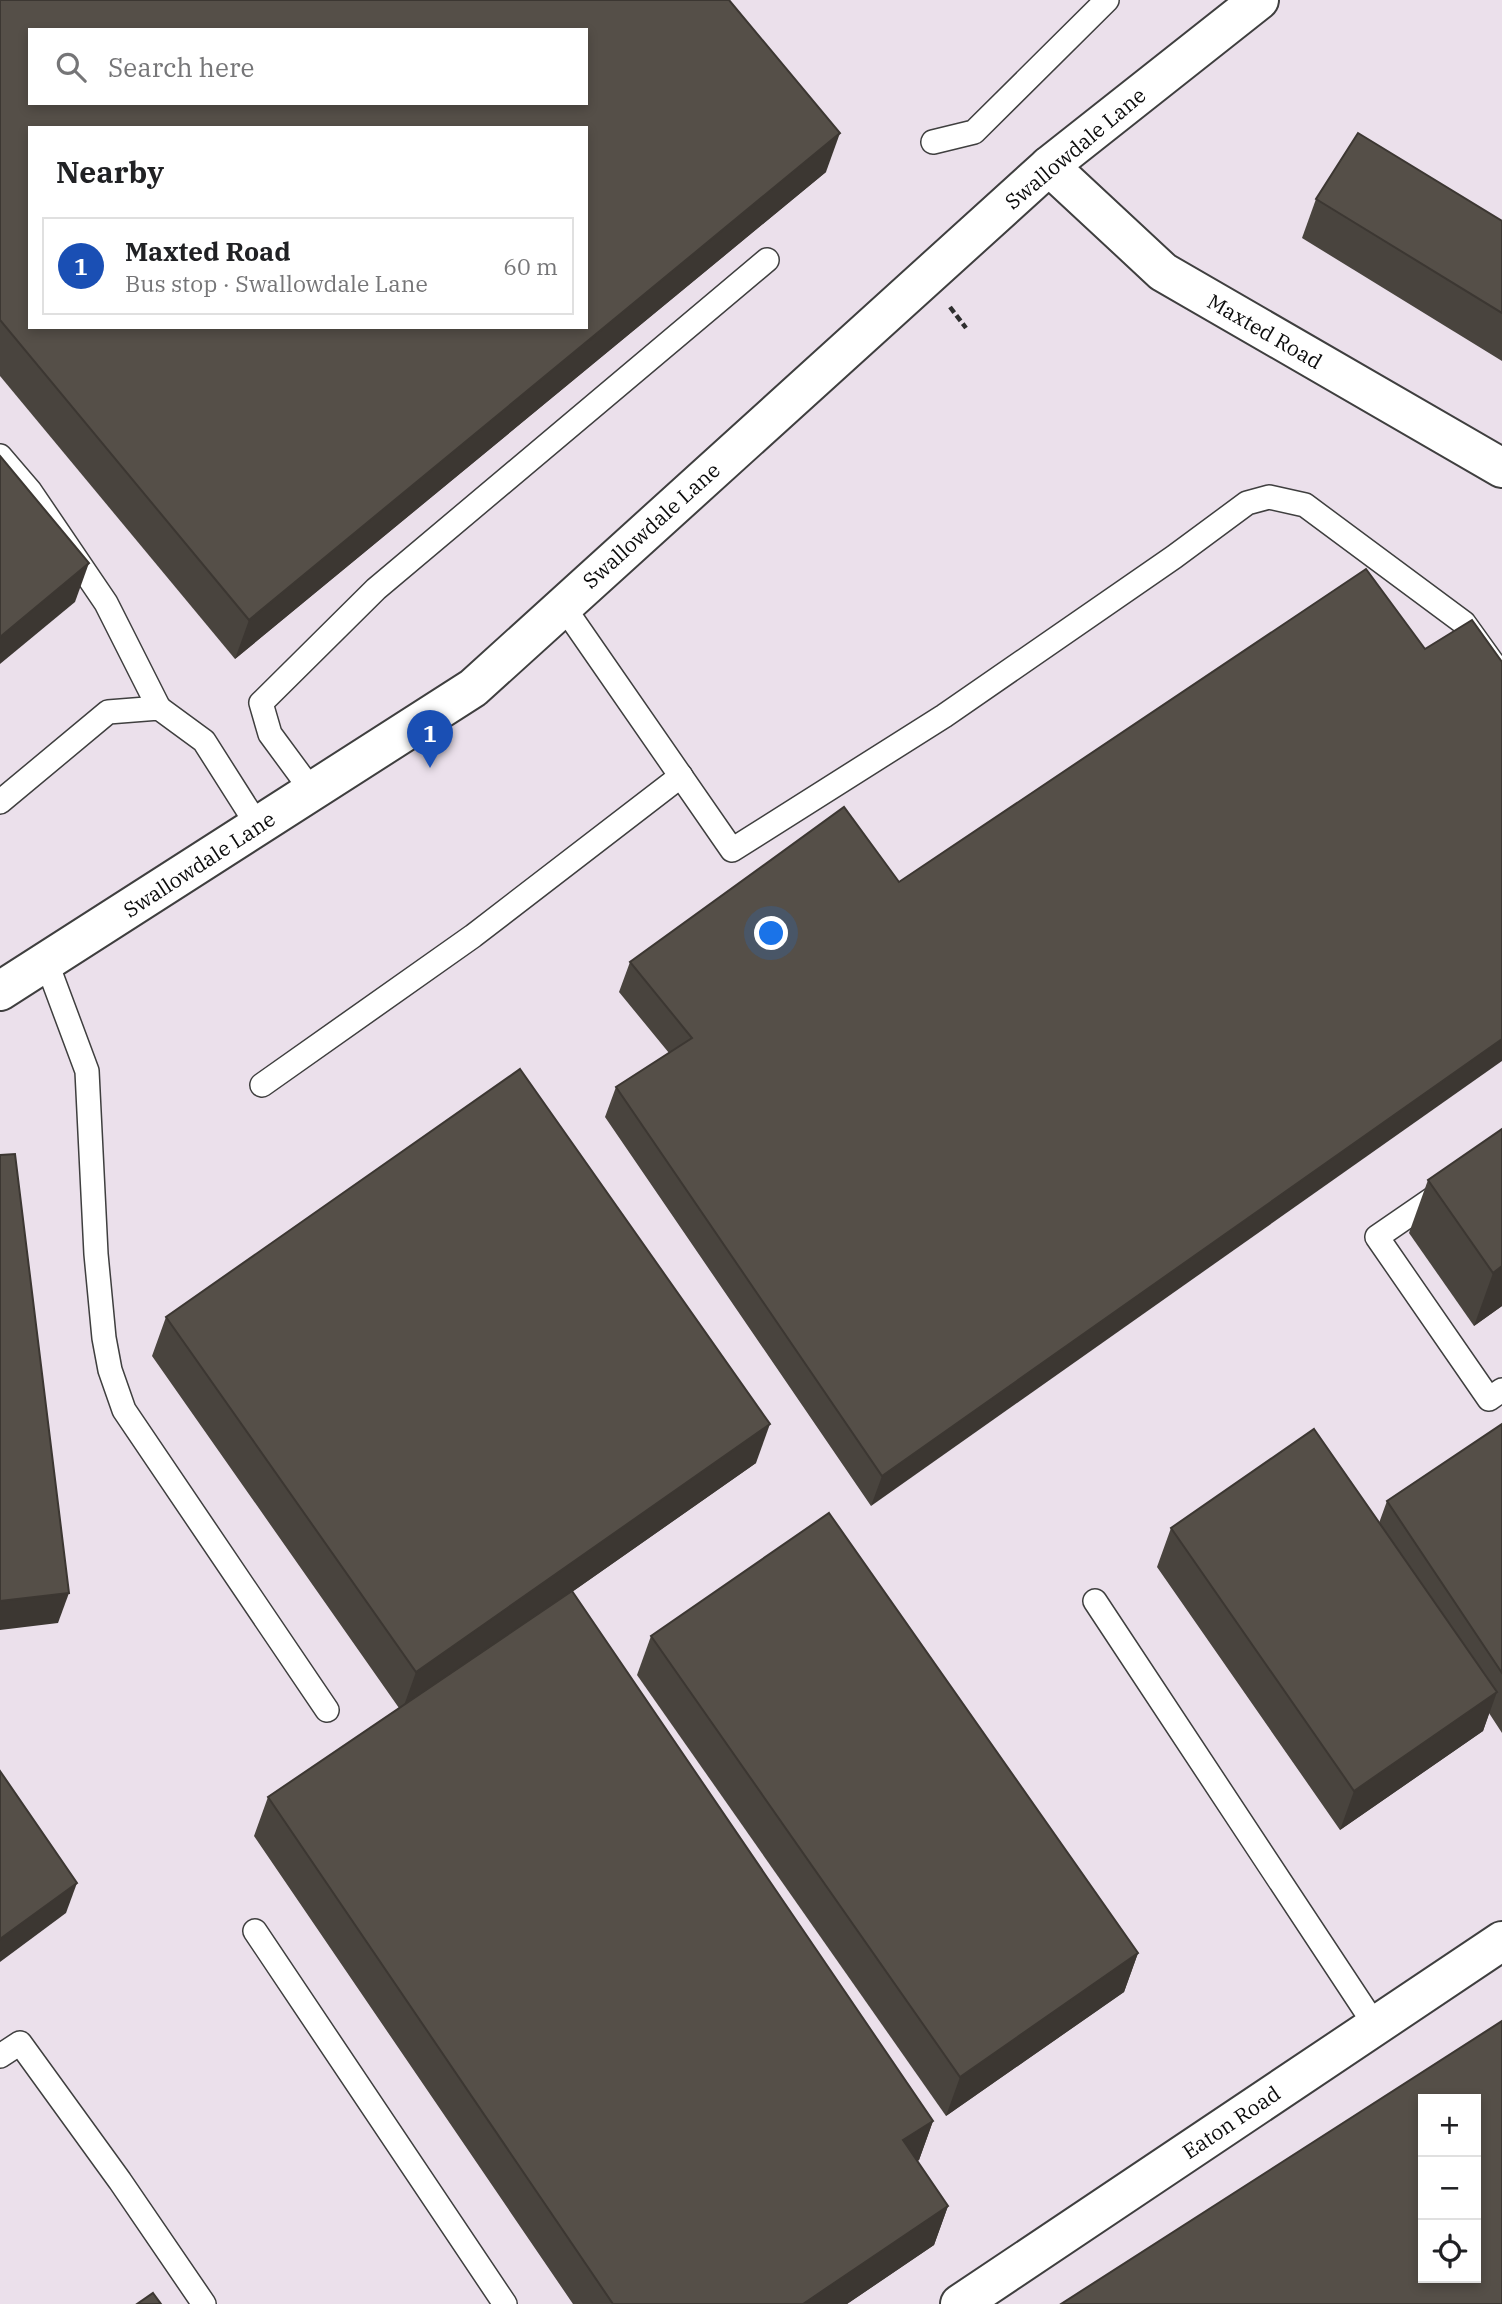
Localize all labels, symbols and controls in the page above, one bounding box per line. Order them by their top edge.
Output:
search box [28,28,588,105]
icon: search [52,48,90,86]
text: Search here [108,50,254,84]
street label: Swallowdale Lane [999,81,1151,215]
text: Nearby [56,152,164,191]
text: Maxted Road [125,234,291,268]
text: 1 [74,251,88,281]
text: 60 m [503,251,558,281]
text: Bus stop · Swallowdale Lane [125,268,428,298]
street label: Maxted Road [1202,287,1328,375]
street label: Swallowdale Lane [576,456,726,594]
pin: 1 [407,710,453,768]
street label: Swallowdale Lane [118,804,280,924]
your location [754,916,788,950]
street label: Eaton Road [1177,2079,1286,2165]
map controls [1418,2094,1481,2283]
button: + [1418,2094,1481,2157]
button: − [1418,2157,1481,2220]
button: locate [1418,2220,1481,2283]

